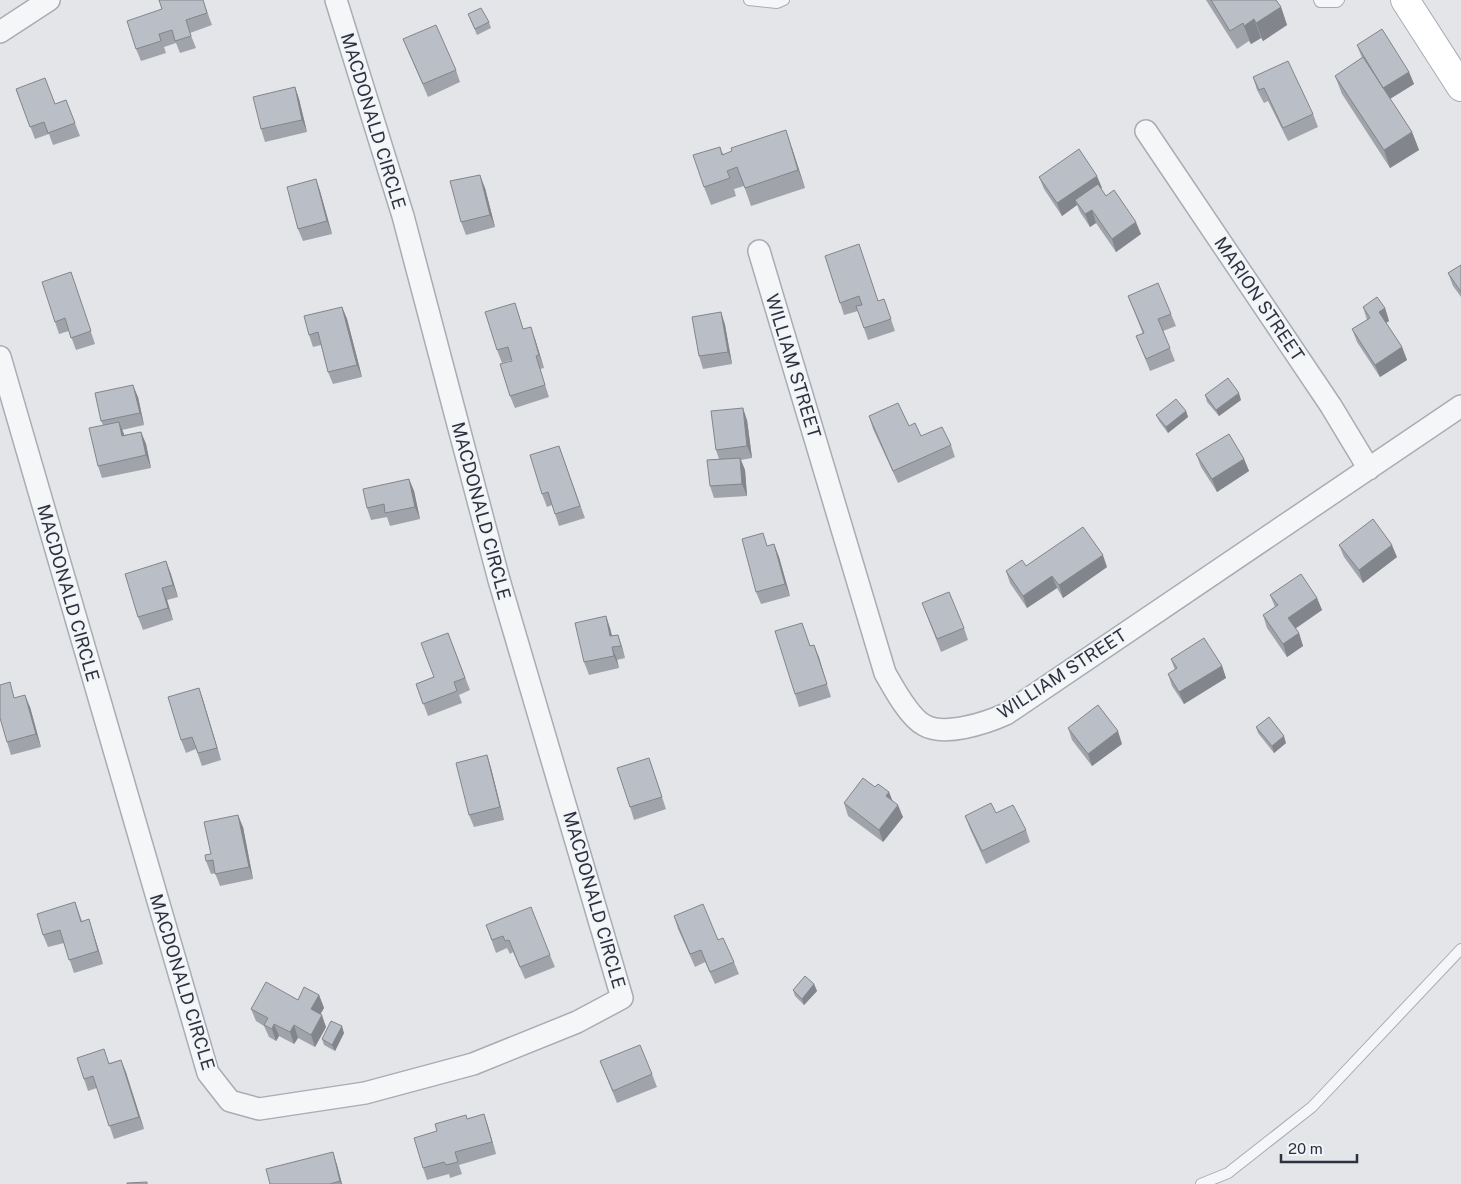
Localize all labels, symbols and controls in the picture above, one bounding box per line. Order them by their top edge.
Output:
street label: MACDONALD CIRCLE [337,30,410,212]
street label: MARION STREET [1210,233,1309,365]
street label: WILLIAM STREET [762,291,825,441]
street label: MACDONALD CIRCLE [448,420,515,602]
street label: MACDONALD CIRCLE [33,502,104,684]
street label: WILLIAM STREET [993,624,1130,723]
street label: MACDONALD CIRCLE [559,809,630,991]
street label: MACDONALD CIRCLE [146,891,219,1073]
scale bar [1281,1132,1357,1164]
text: 20 m [1288,1140,1323,1157]

